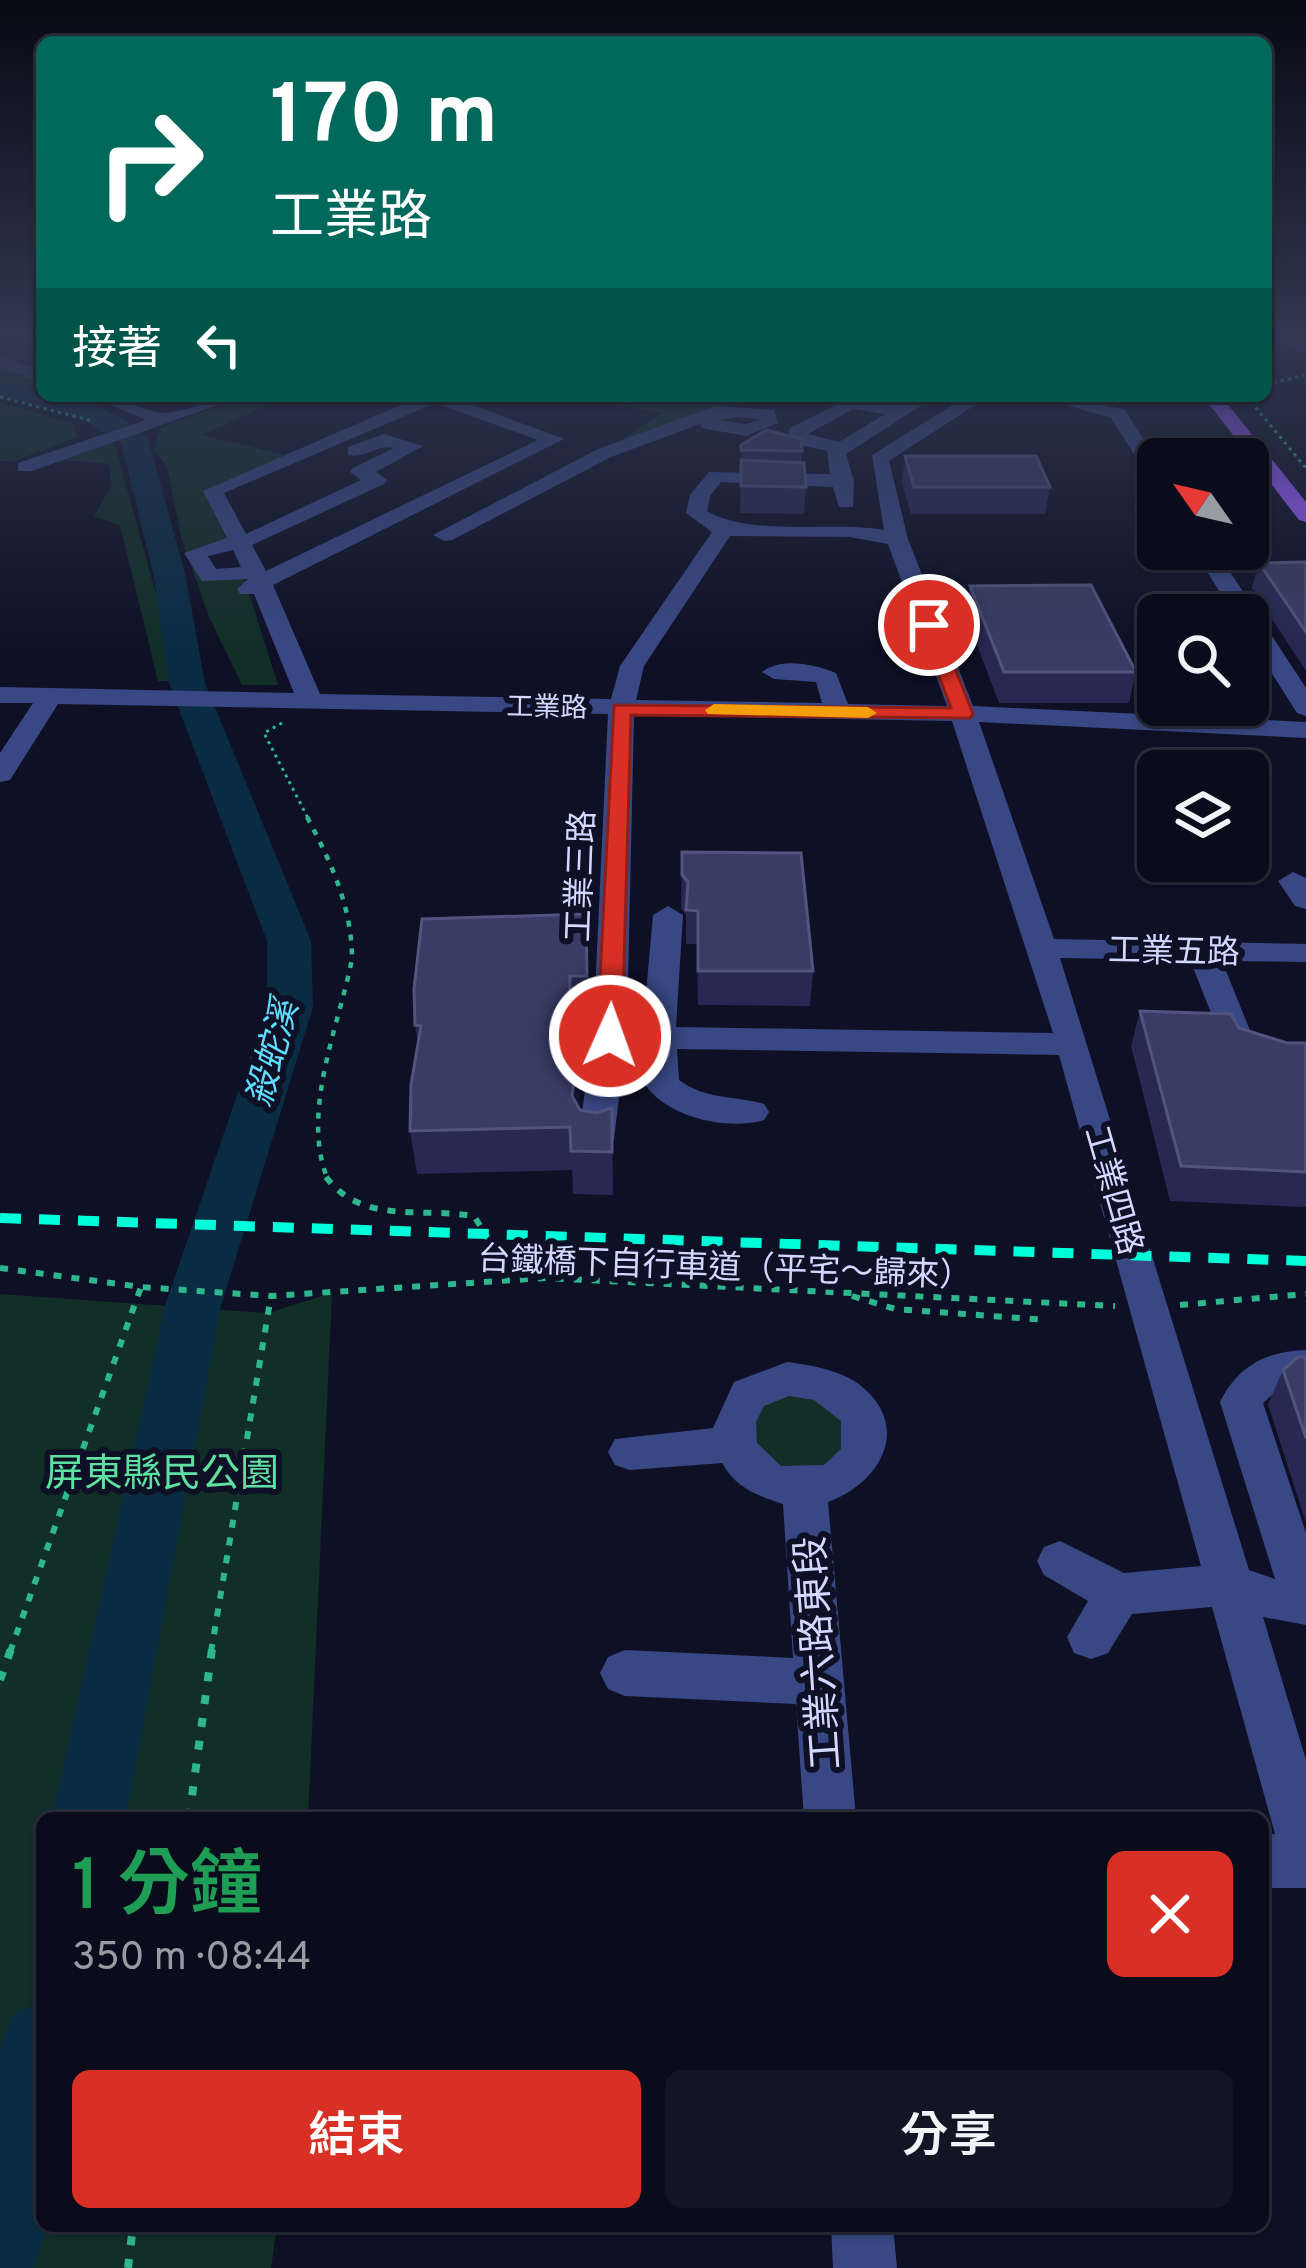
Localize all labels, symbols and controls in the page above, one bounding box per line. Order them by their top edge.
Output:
text: 170 m [270,67,498,173]
icon: right [72,84,228,240]
text: 工業路 [270,186,432,255]
icon: left [186,312,252,378]
text: 接著 [72,323,162,380]
north arrow [1137,438,1269,570]
map controls [1137,438,1269,882]
pin [878,574,980,676]
icon: arrive [896,592,962,658]
button: search [1137,594,1269,726]
street label: 工業路 [506,691,588,727]
button: layers [1137,750,1269,882]
street label: 工業三路 [560,809,606,943]
street label: 工業五路 [1108,932,1240,976]
position arrow [547,973,673,1099]
water label: 殺蛇溪 [239,991,312,1112]
street label: 工業四路 [1073,1122,1150,1260]
street label: 台鐵橋下自行車道（平宅～歸來） [477,1240,973,1300]
park label: 屏東縣民公園 [45,1452,279,1501]
street label: 工業六路東段 [789,1534,854,1771]
text: 1 分鐘 [72,1844,262,1936]
button: close [1107,1851,1233,1977]
text: 350 m · 08:44 [72,1935,311,1984]
button: 結束 [72,2070,641,2208]
button: 分享 [665,2070,1233,2208]

